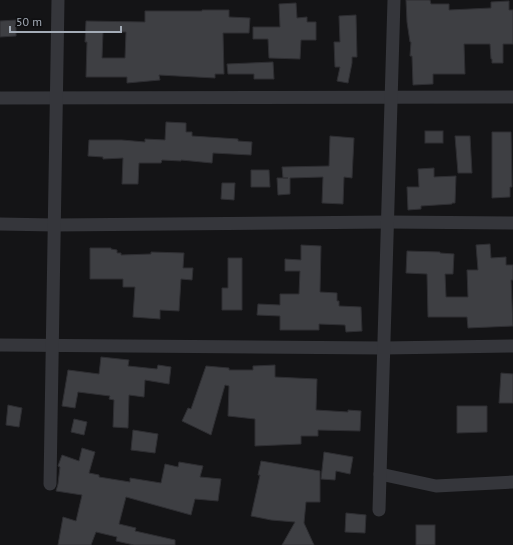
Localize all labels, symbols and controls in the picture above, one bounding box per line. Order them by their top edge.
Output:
scale bar [10,8,121,34]
text: 50 m [16,14,42,29]

